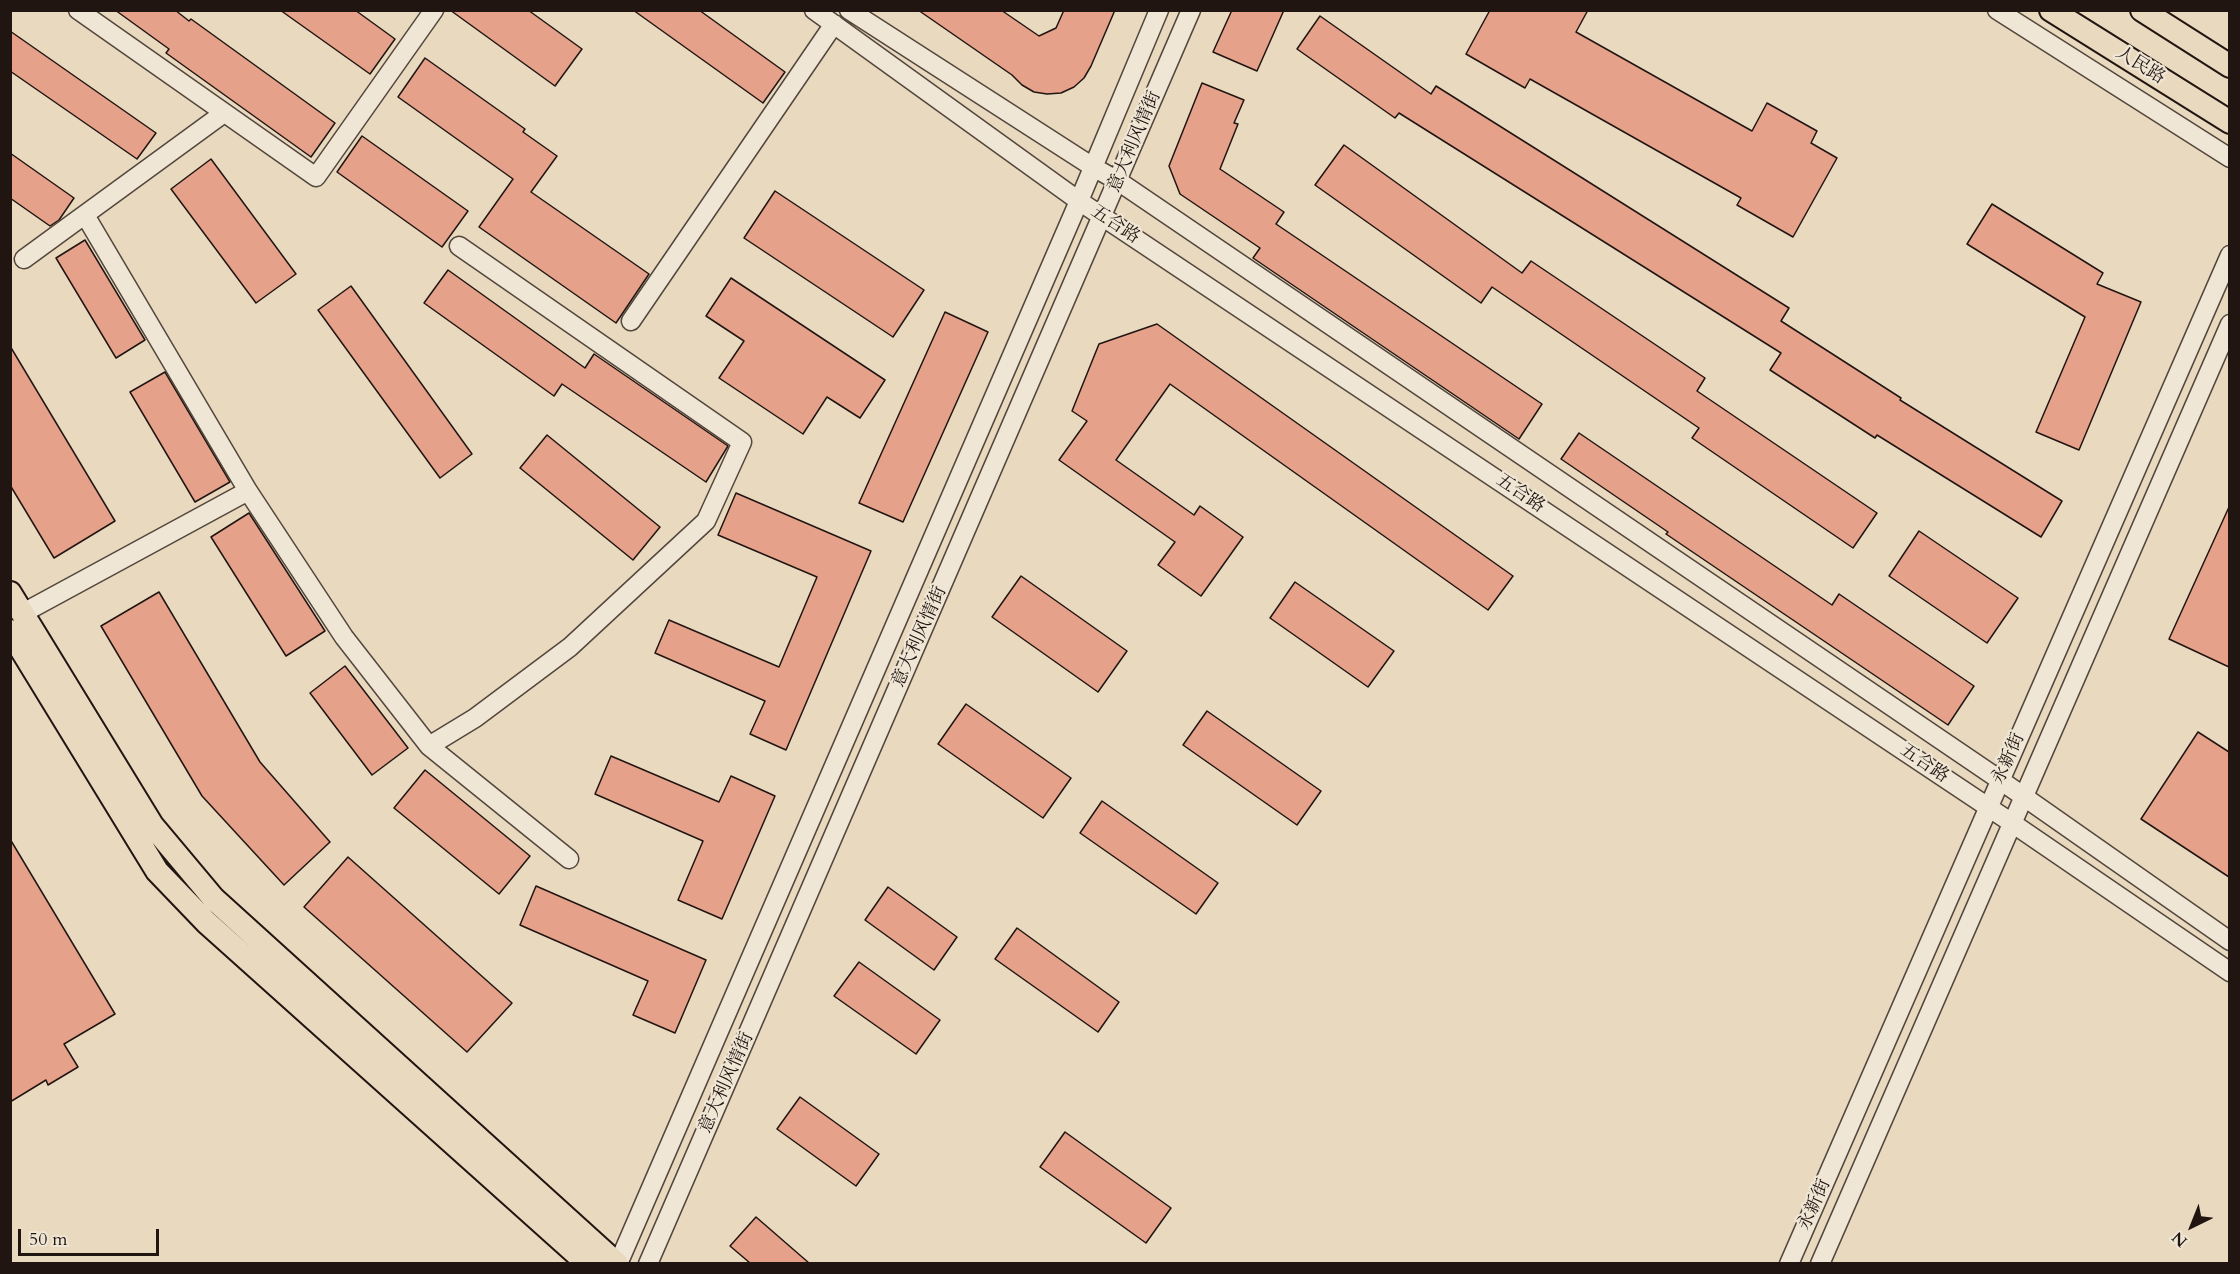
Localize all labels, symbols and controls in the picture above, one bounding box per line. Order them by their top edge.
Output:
street label: 人民路 [2111,43,2169,89]
street label: 意大利风情街 [1104,88,1166,196]
street label: 五合路 [1086,201,1144,249]
street label: 五合路 [1492,470,1548,518]
street label: 意大利风情街 [888,583,952,691]
street label: 永新街 [1988,730,2030,788]
street label: 五合路 [1896,740,1952,788]
street label: 意大利风情街 [695,1029,759,1137]
street label: 永新街 [1794,1176,1836,1234]
north arrow [2162,1196,2222,1256]
scale bar [21,1217,162,1255]
text: N [2167,1226,2192,1252]
text: 50 m [29,1227,68,1252]

